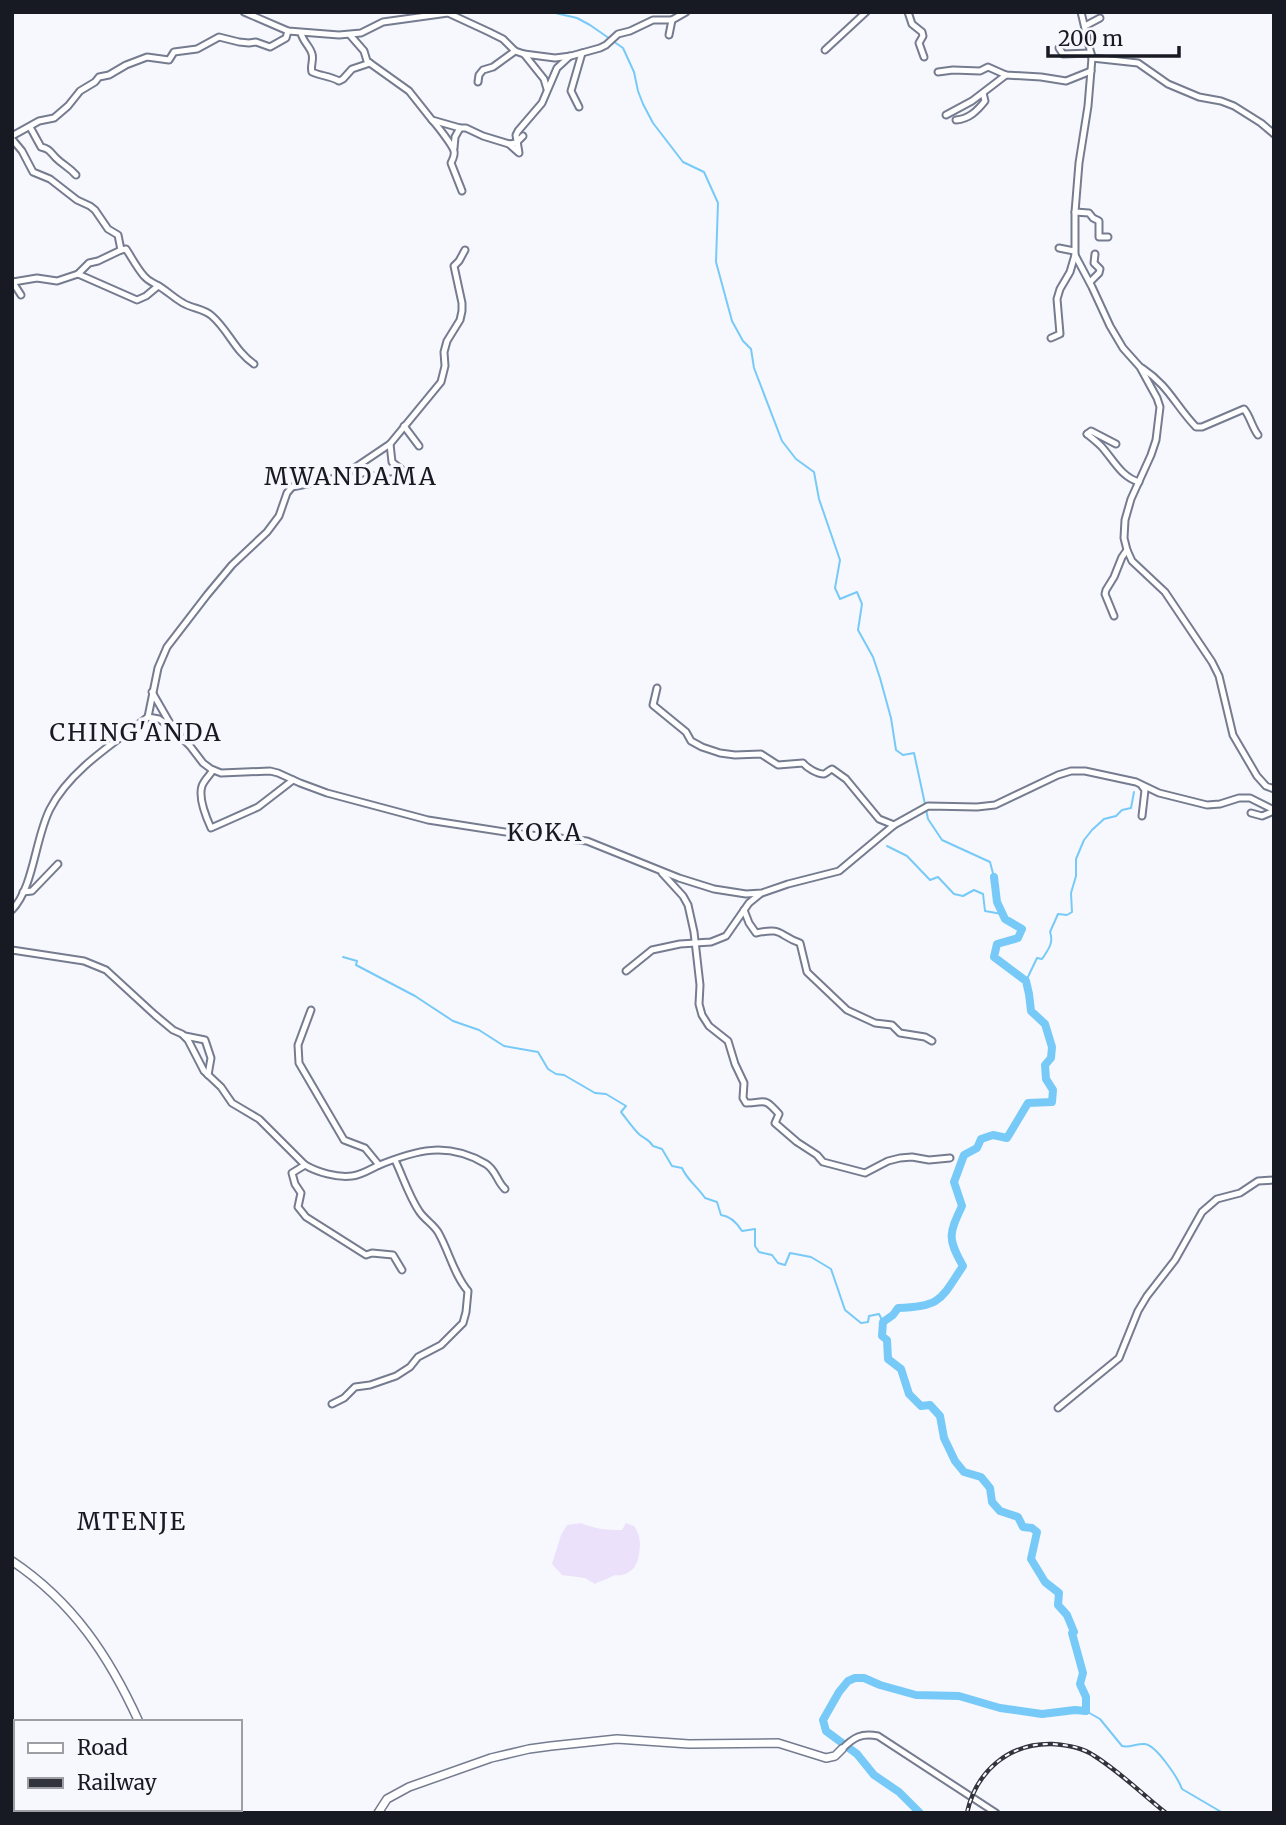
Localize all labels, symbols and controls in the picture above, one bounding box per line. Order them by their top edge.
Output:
scale bar [1048,14,1179,58]
text: 200 m [1058,25,1123,52]
district label: MWANDAMA [264,461,438,492]
district label: CHING'ANDA [49,717,223,748]
district label: KOKA [507,817,583,848]
district label: MTENJE [77,1506,187,1537]
legend [14,1720,242,1811]
text: Road [77,1734,128,1761]
text: Railway [77,1769,158,1796]

